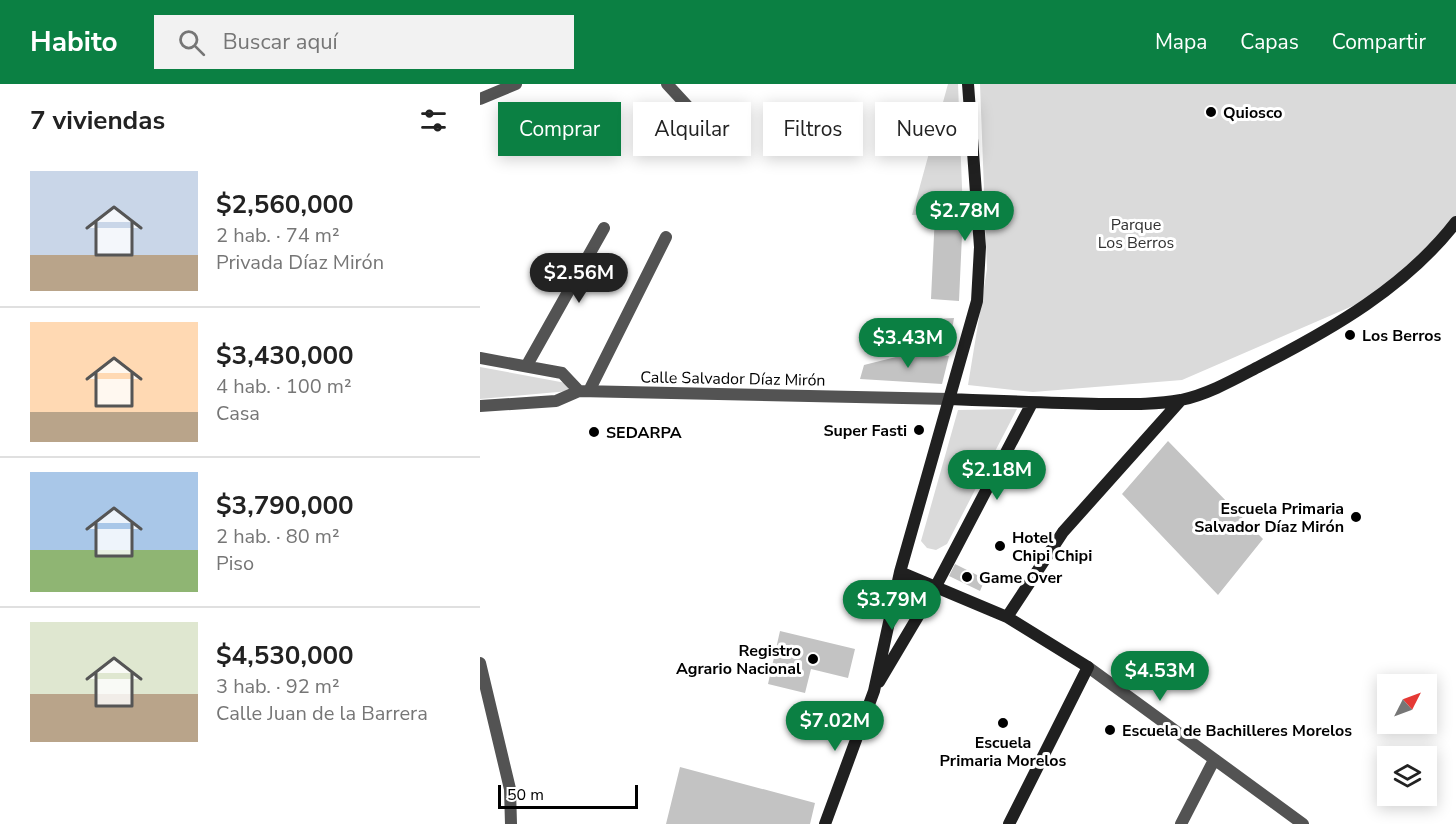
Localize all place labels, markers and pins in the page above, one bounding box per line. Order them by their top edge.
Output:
place label: Quiosco [1223,102,1283,124]
marker: Quiosco [1204,105,1218,119]
pin: $2.78M [916,191,1014,242]
pin: $2.56M [530,253,628,304]
pin: $3.43M [859,318,957,369]
place label: Los Berros [1362,325,1442,347]
marker: Los Berros [1343,328,1357,342]
place label: Super Fasti [823,420,907,442]
place label: SEDARPA [606,422,682,444]
marker: Super Fasti [912,423,926,437]
marker: SEDARPA [587,425,601,439]
pin: $2.18M [948,450,1046,501]
place label: Escuela Primaria Salvador Díaz Mirón [1194,498,1344,538]
marker: Escuela Primaria Salvador Díaz Mirón [1349,510,1363,524]
place label: Hotel Chipi Chipi [1012,527,1092,567]
marker: Hotel Chipi Chipi [993,539,1007,553]
place label: Game Over [979,567,1063,589]
marker: Game Over [960,570,974,584]
pin: $3.79M [843,580,941,631]
place label: Registro Agrario Nacional [676,640,801,680]
pin: $4.53M [1111,651,1209,702]
marker: Registro Agrario Nacional [806,652,820,666]
pin: $7.02M [786,701,884,752]
marker: Escuela Primaria Morelos [996,716,1010,730]
place label: Escuela de Bachilleres Morelos [1122,720,1352,742]
marker: Escuela de Bachilleres Morelos [1103,723,1117,737]
place label: Escuela Primaria Morelos [940,732,1067,772]

